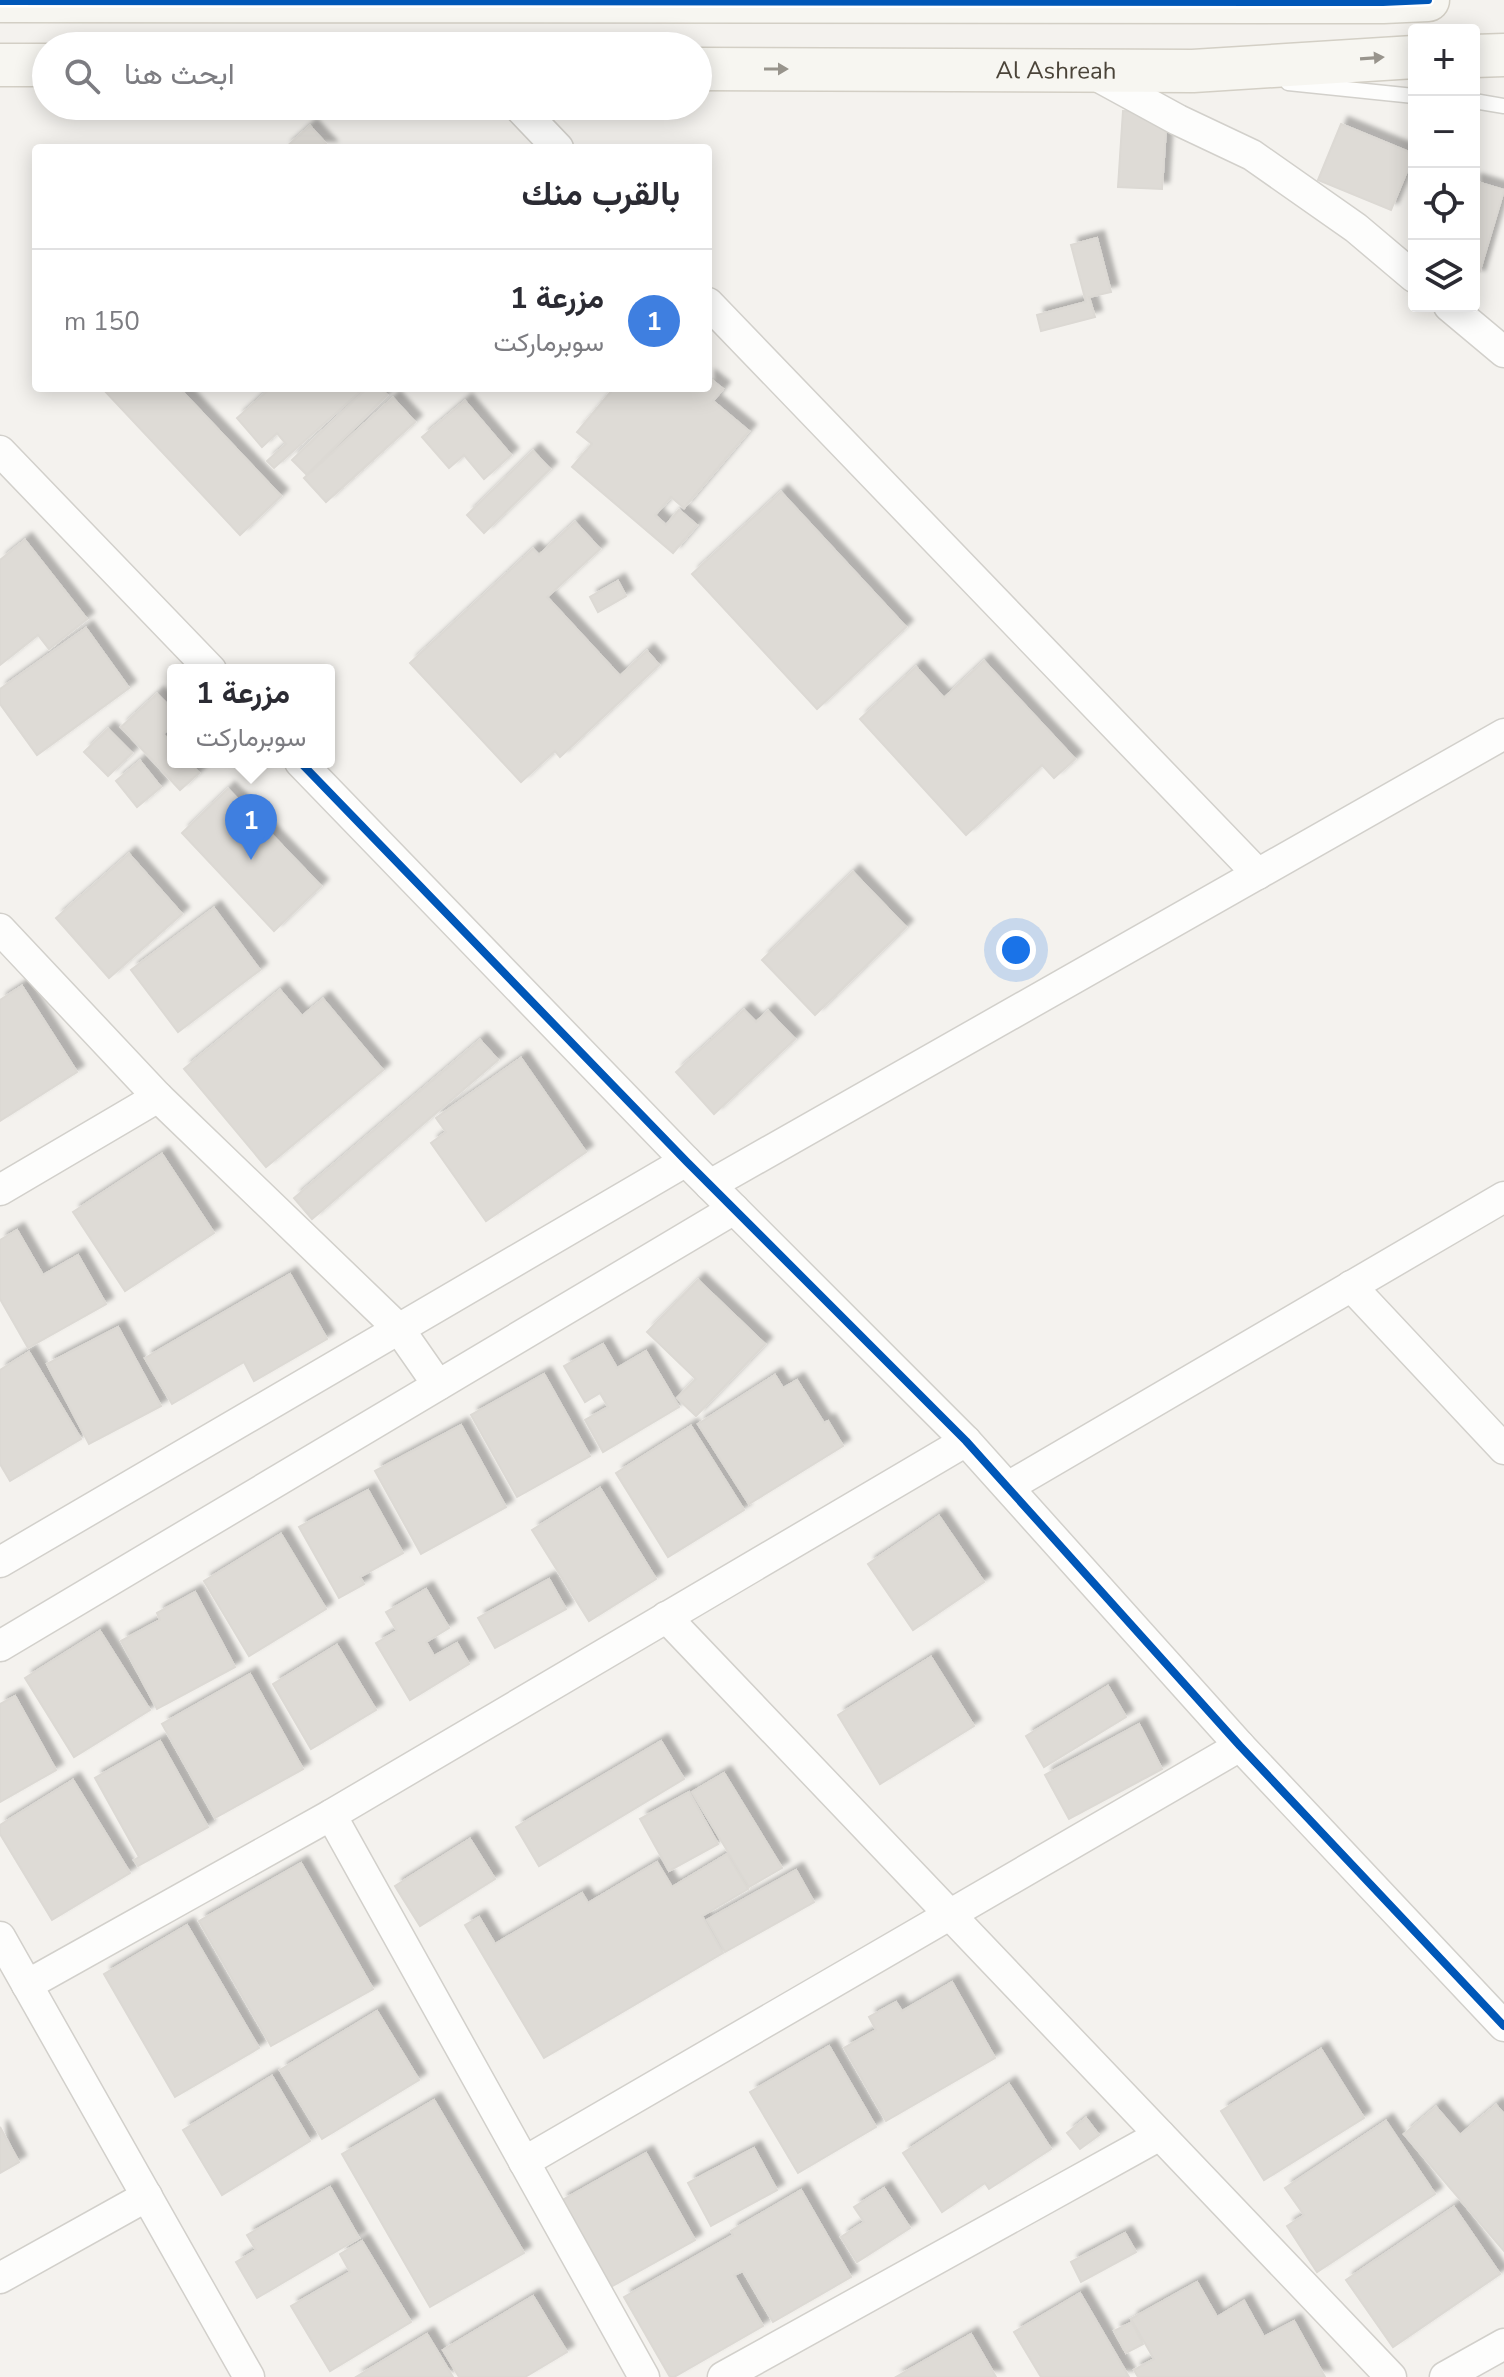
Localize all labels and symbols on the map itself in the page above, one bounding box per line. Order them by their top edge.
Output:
one-way arrow [1359,51,1384,64]
street label: Al Ashreah [995,54,1117,87]
one-way arrow [764,63,789,75]
pin: 1 [225,794,277,860]
your location [996,930,1036,970]

